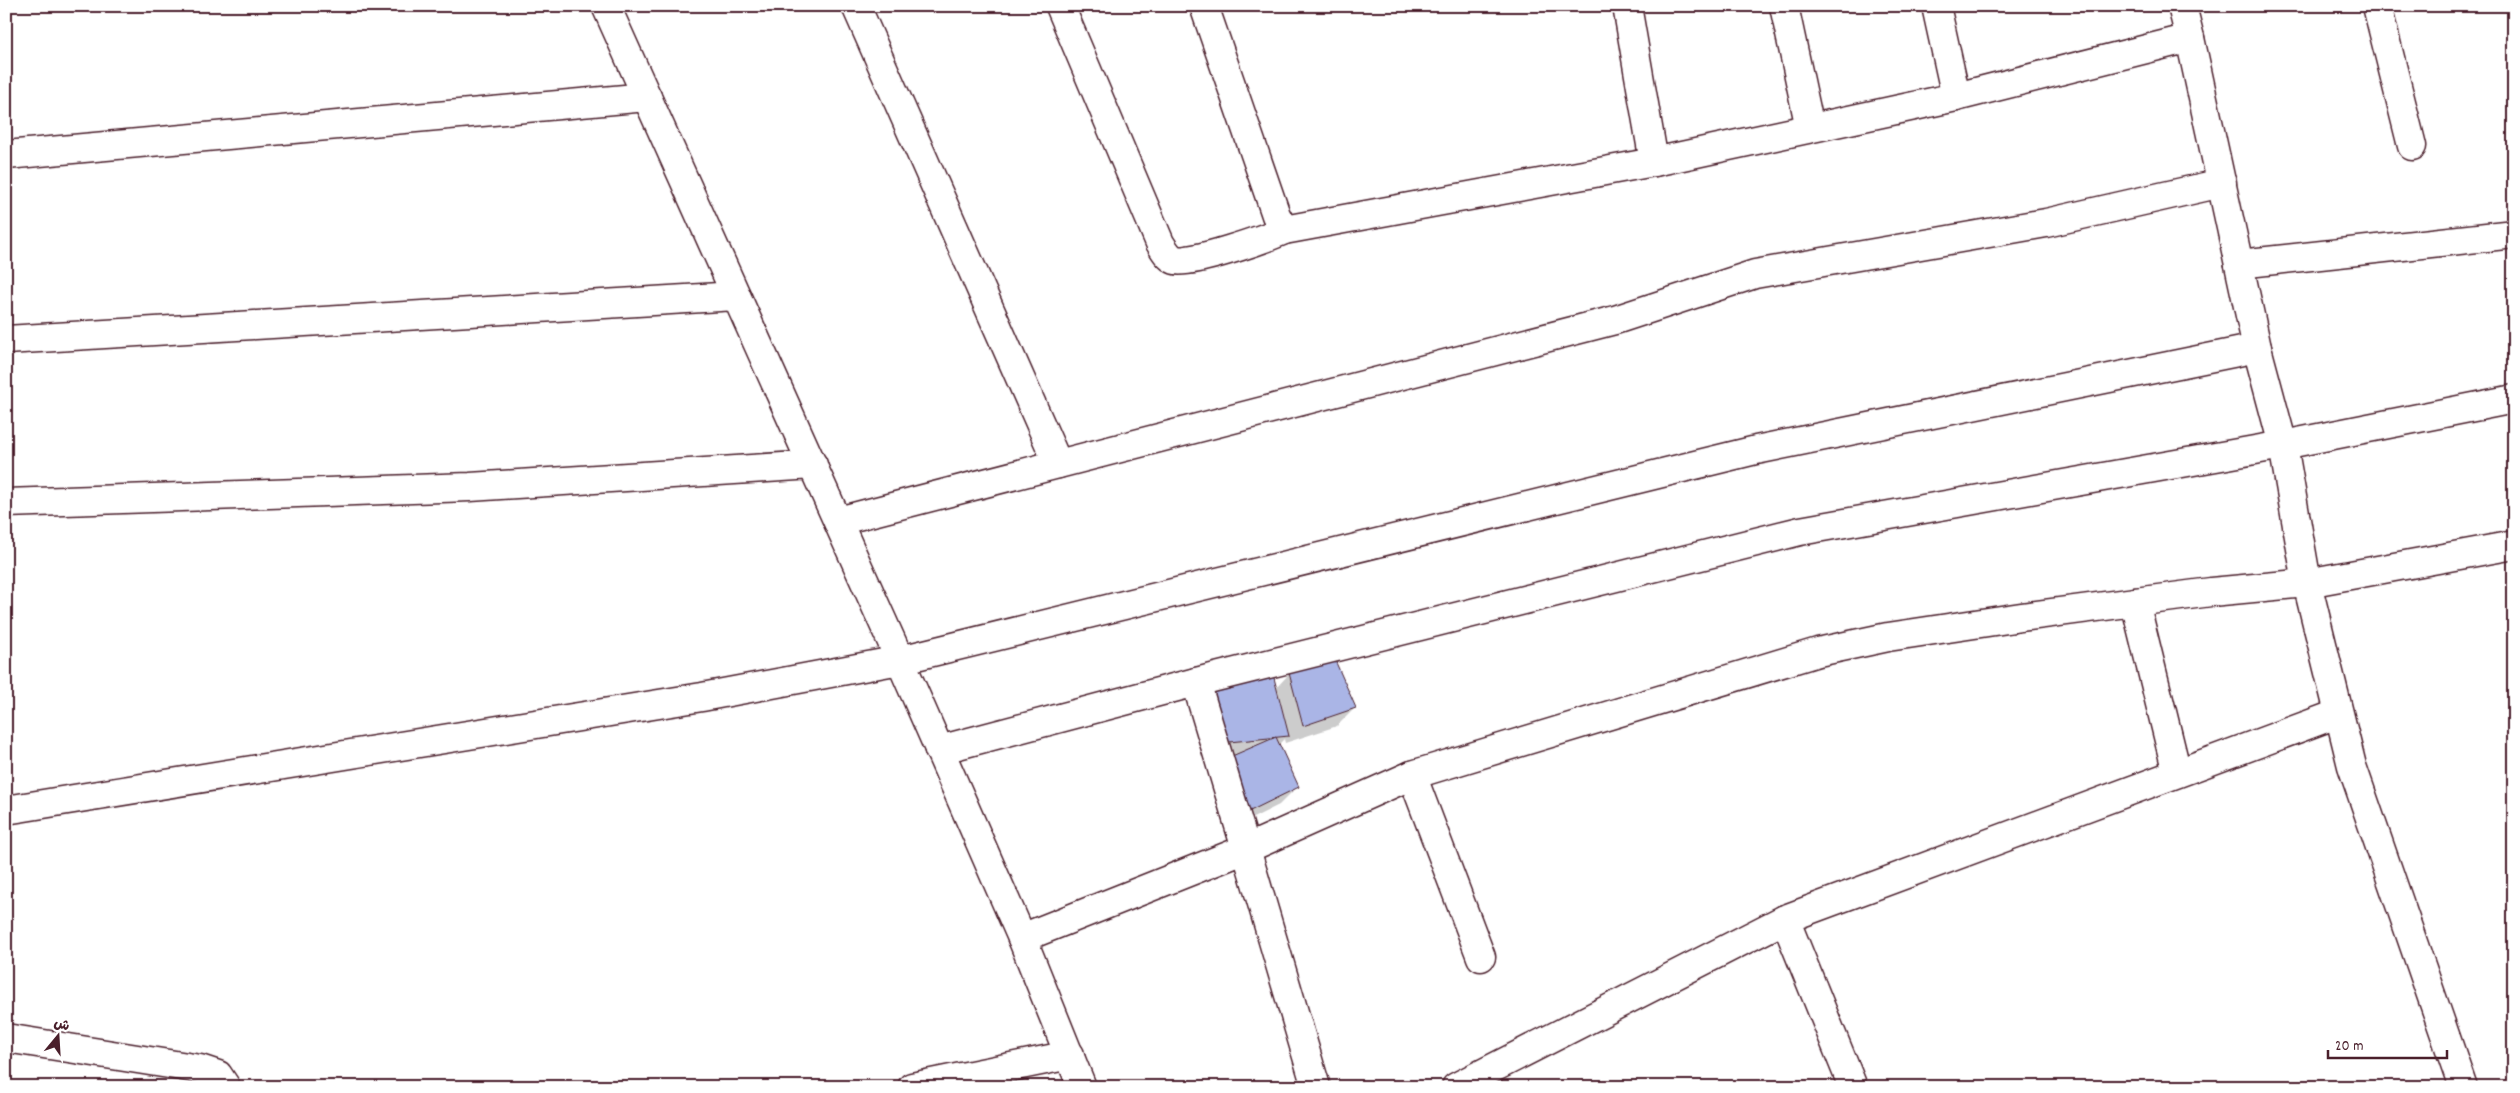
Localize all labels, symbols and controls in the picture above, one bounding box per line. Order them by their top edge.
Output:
north arrow [32,1010,82,1060]
text: ش [51,1014,72,1037]
scale bar [2328,1028,2446,1060]
text: 20 m [2335,1036,2363,1058]

